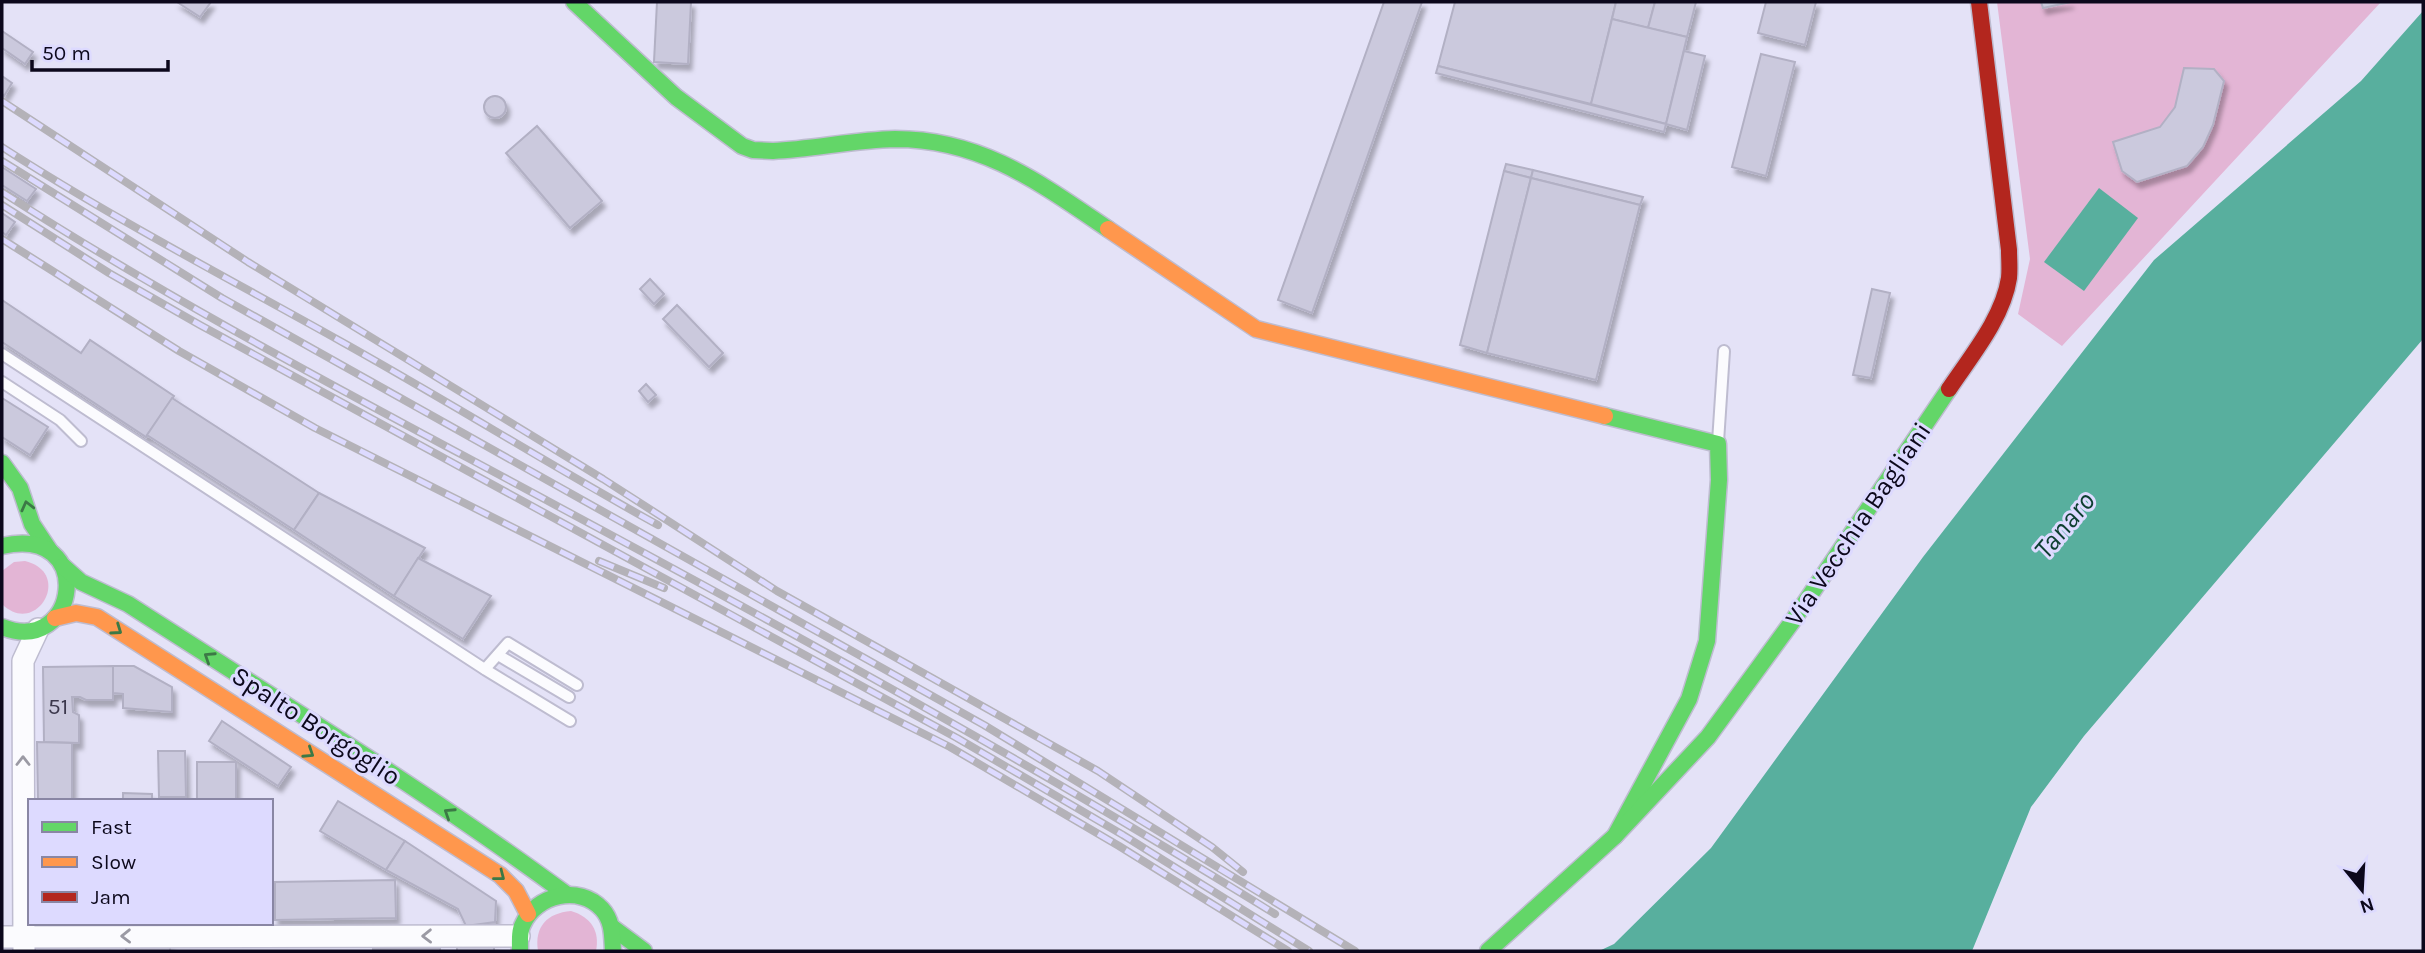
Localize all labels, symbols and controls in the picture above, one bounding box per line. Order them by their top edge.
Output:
scale bar [32,28,168,72]
text: 50 m [42,41,91,65]
street label: Via Vecchia Bagliani [1778,416,1938,632]
water label: Tanaro [2027,485,2102,565]
one-way arrow [21,500,35,512]
one-way arrow [109,622,122,634]
one-way arrow [204,652,217,665]
street label: Spalto Borgoglio [226,660,406,792]
house number: 51 [48,693,68,720]
one-way arrow [301,744,314,757]
one-way arrow [15,755,31,765]
legend [28,799,273,925]
one-way arrow [444,808,457,821]
text: Fast [91,815,132,839]
text: Slow [91,850,136,874]
north arrow [2327,855,2397,925]
one-way arrow [492,868,505,881]
text: Jam [91,885,131,909]
text: N [2357,893,2377,918]
one-way arrow [120,928,131,944]
one-way arrow [421,928,432,943]

